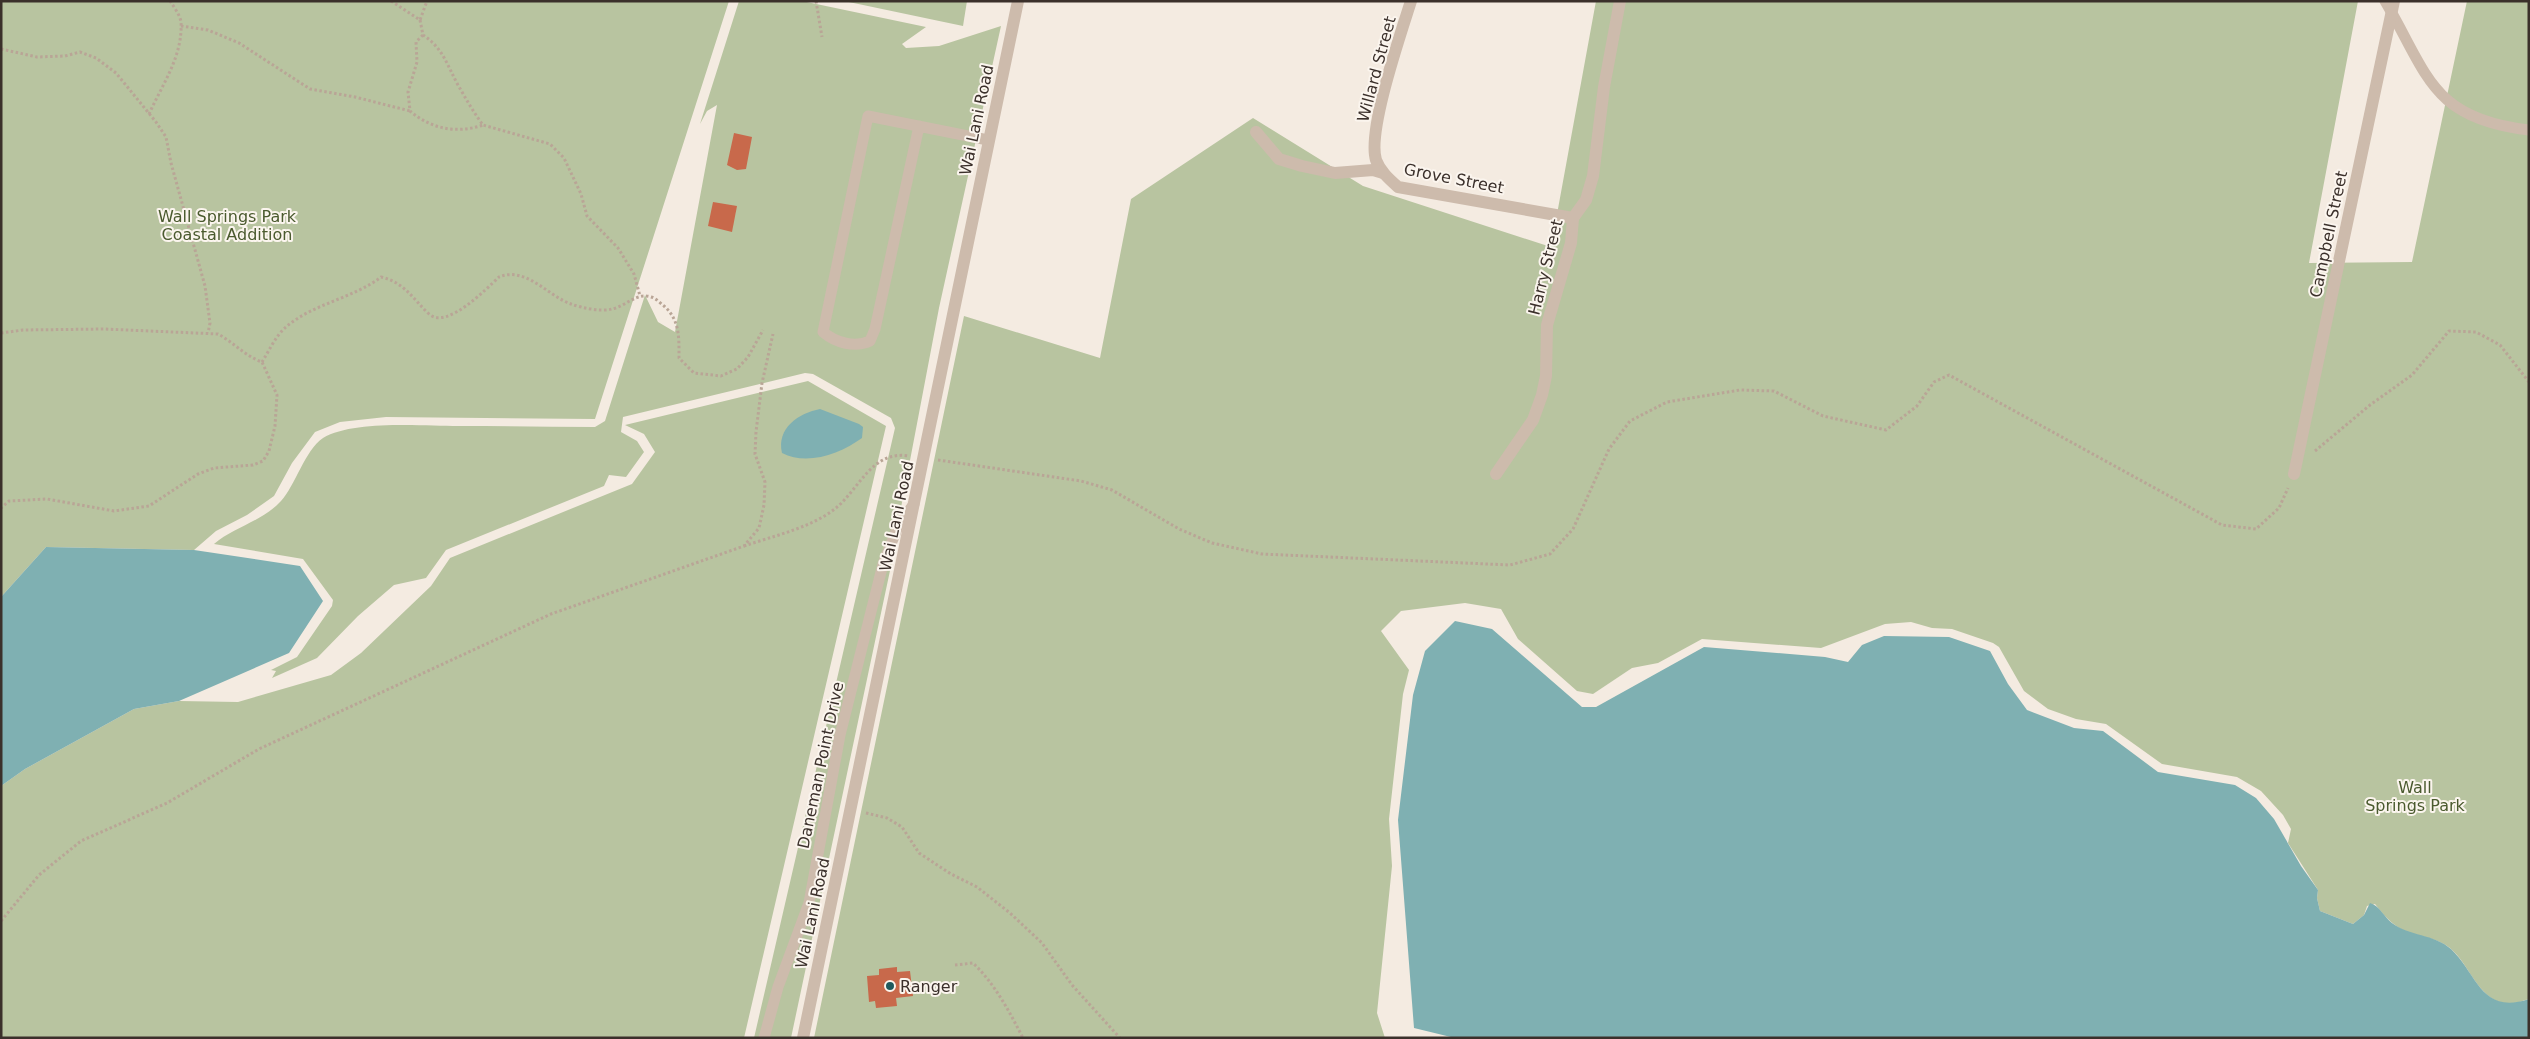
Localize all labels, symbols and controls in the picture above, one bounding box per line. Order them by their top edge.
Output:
street label: Willard Street [1353,14,1400,124]
street label: Wai Lani Road [955,63,997,177]
street label: Grove Street [1402,159,1506,197]
street label: Campbell Street [2306,169,2351,299]
park label: Wall Springs Park Coastal Addition [158,207,297,244]
street label: Harry Street [1524,217,1567,317]
street label: Wai Lani Road [875,459,917,573]
street label: Daneman Point Drive [794,680,847,850]
park label: Wall Springs Park [2365,778,2466,815]
street label: Wai Lani Road [791,856,833,970]
place label: Ranger [900,977,958,996]
marker: Ranger [884,980,896,992]

